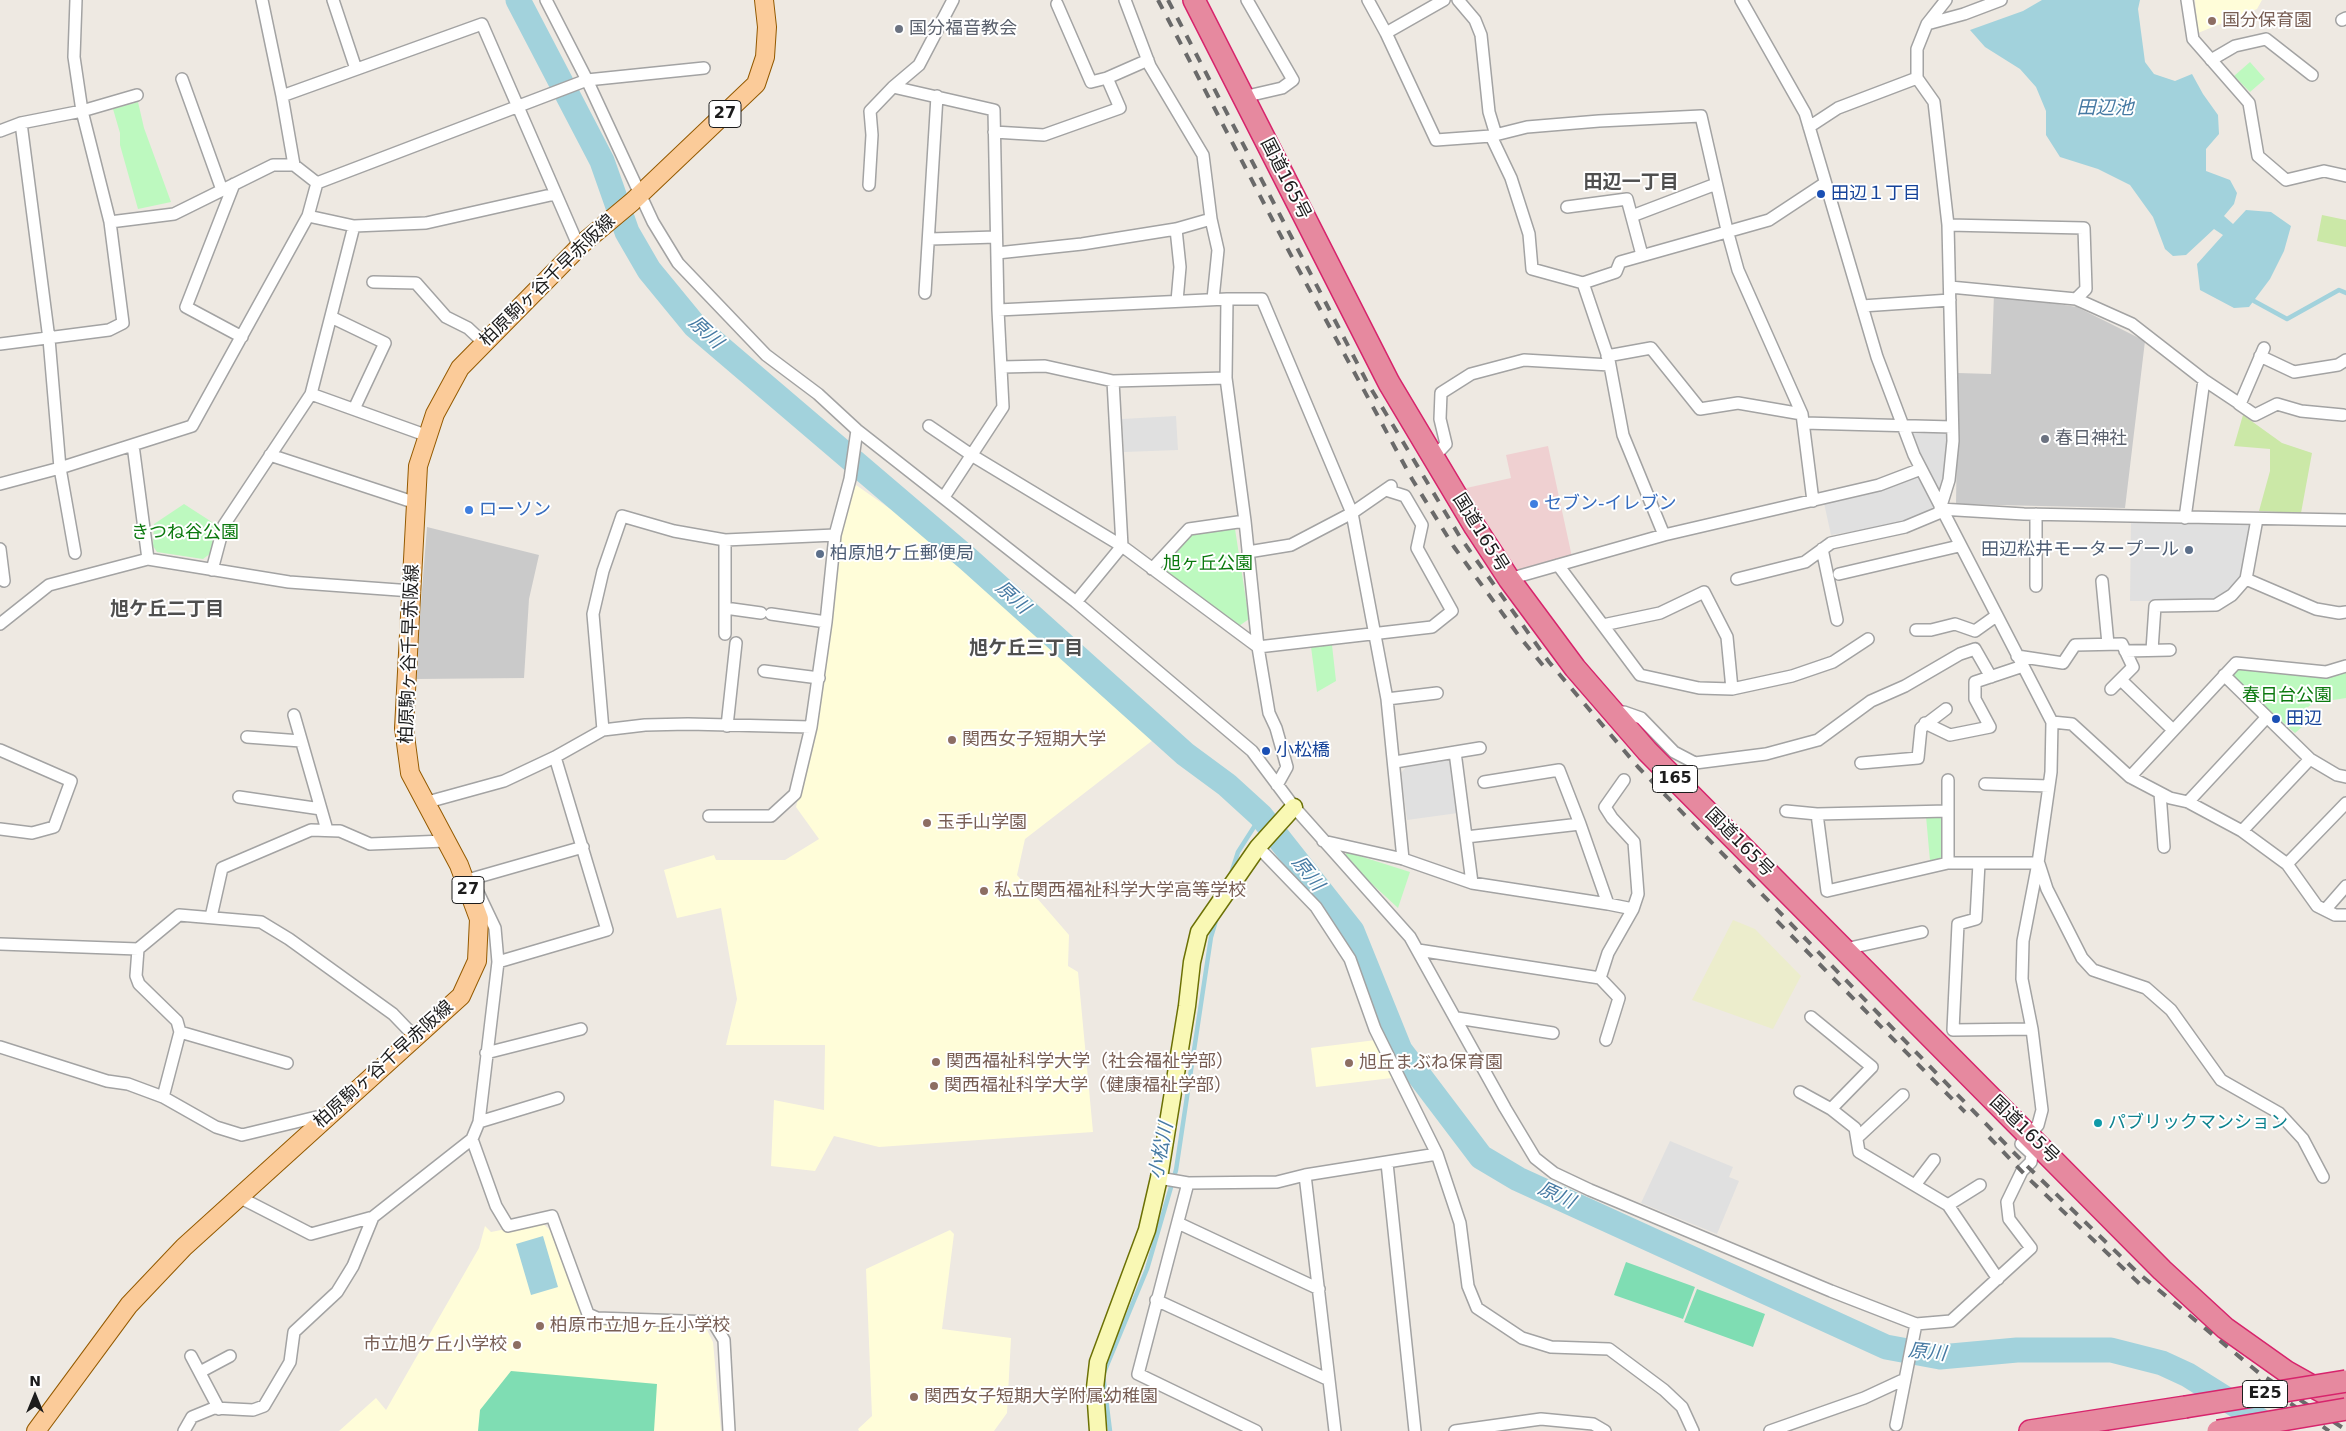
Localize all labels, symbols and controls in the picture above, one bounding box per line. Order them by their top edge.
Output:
place label: 国分保育園 [2222,10,2312,32]
marker: 国分保育園 [2206,15,2218,27]
place label: 国分福音教会 [909,18,1017,40]
marker: 国分福音教会 [893,23,905,35]
water label: 田辺池 [2077,98,2133,120]
road number: 27 [709,100,741,128]
street label: 国道165号 [1255,135,1315,223]
district label: 田辺一丁目 [1584,172,1678,194]
place label: 田辺１丁目 [1831,183,1921,205]
marker: 田辺１丁目 [1815,188,1827,200]
street label: 柏原駒ヶ谷千早赤阪線 [476,211,620,351]
water label: 原川 [683,312,727,354]
place label: 春日神社 [2055,428,2127,450]
marker: 春日神社 [2039,433,2051,445]
street label: 国道165号 [1447,490,1513,576]
place label: セブン-イレブン [1544,493,1676,515]
marker: セブン-イレブン [1528,498,1540,510]
place label: ローソン [479,499,551,521]
marker: ローソン [463,504,475,516]
park label: きつね谷公園 [131,522,239,544]
place label: 田辺松井モータープール [1981,539,2179,561]
place label: 柏原旭ケ丘郵便局 [830,543,974,565]
marker: 田辺松井モータープール [2183,544,2195,556]
marker: 柏原旭ケ丘郵便局 [814,548,826,560]
park label: 旭ヶ丘公園 [1163,553,1253,575]
street label: 柏原駒ヶ谷千早赤阪線 [396,564,424,744]
water label: 原川 [990,577,1034,619]
district label: 旭ケ丘二丁目 [110,599,224,621]
district label: 旭ケ丘三丁目 [969,638,1083,660]
park label: 春日台公園 [2242,685,2332,707]
place label: 田辺 [2286,708,2322,730]
marker: 田辺 [2270,713,2282,725]
place label: 関西女子短期大学 [962,729,1106,751]
marker: 関西女子短期大学 [946,734,958,746]
place label: 小松橋 [1276,740,1330,762]
marker: 小松橋 [1260,745,1272,757]
road number: 165 [1652,766,1698,792]
street label: 国道165号 [1700,804,1778,882]
place label: 玉手山学園 [937,812,1027,834]
marker: 玉手山学園 [921,817,933,829]
water label: 原川 [1286,852,1328,896]
road number: 27 [452,876,484,904]
place label: 私立関西福祉科学大学高等学校 [994,880,1246,902]
marker: 私立関西福祉科学大学高等学校 [978,885,990,897]
street label: 柏原駒ヶ谷千早赤阪線 [310,997,458,1133]
place label: 関西福祉科学大学（社会福祉学部） [946,1051,1234,1073]
place label: 旭丘まぶね保育園 [1359,1052,1503,1074]
marker: 関西福祉科学大学（社会福祉学部） [930,1056,942,1068]
marker: 旭丘まぶね保育園 [1343,1057,1355,1069]
place label: 関西福祉科学大学（健康福祉学部） [944,1075,1232,1097]
marker: 関西福祉科学大学（健康福祉学部） [928,1080,940,1092]
street label: 国道165号 [1985,1092,2063,1168]
place label: パブリックマンション [2108,1112,2288,1134]
marker: パブリックマンション [2092,1117,2104,1129]
water label: 小松川 [1145,1121,1179,1181]
water label: 原川 [1534,1178,1578,1214]
place label: 柏原市立旭ヶ丘小学校 [550,1315,730,1337]
marker: 柏原市立旭ヶ丘小学校 [534,1320,546,1332]
place label: 市立旭ケ丘小学校 [363,1334,507,1356]
marker: 市立旭ケ丘小学校 [511,1339,523,1351]
water label: 原川 [1907,1340,1947,1366]
north arrow [10,1371,60,1421]
text: N [29,1373,41,1389]
road number: E25 [2242,1380,2288,1408]
place label: 関西女子短期大学附属幼稚園 [924,1386,1158,1408]
marker: 関西女子短期大学附属幼稚園 [908,1391,920,1403]

